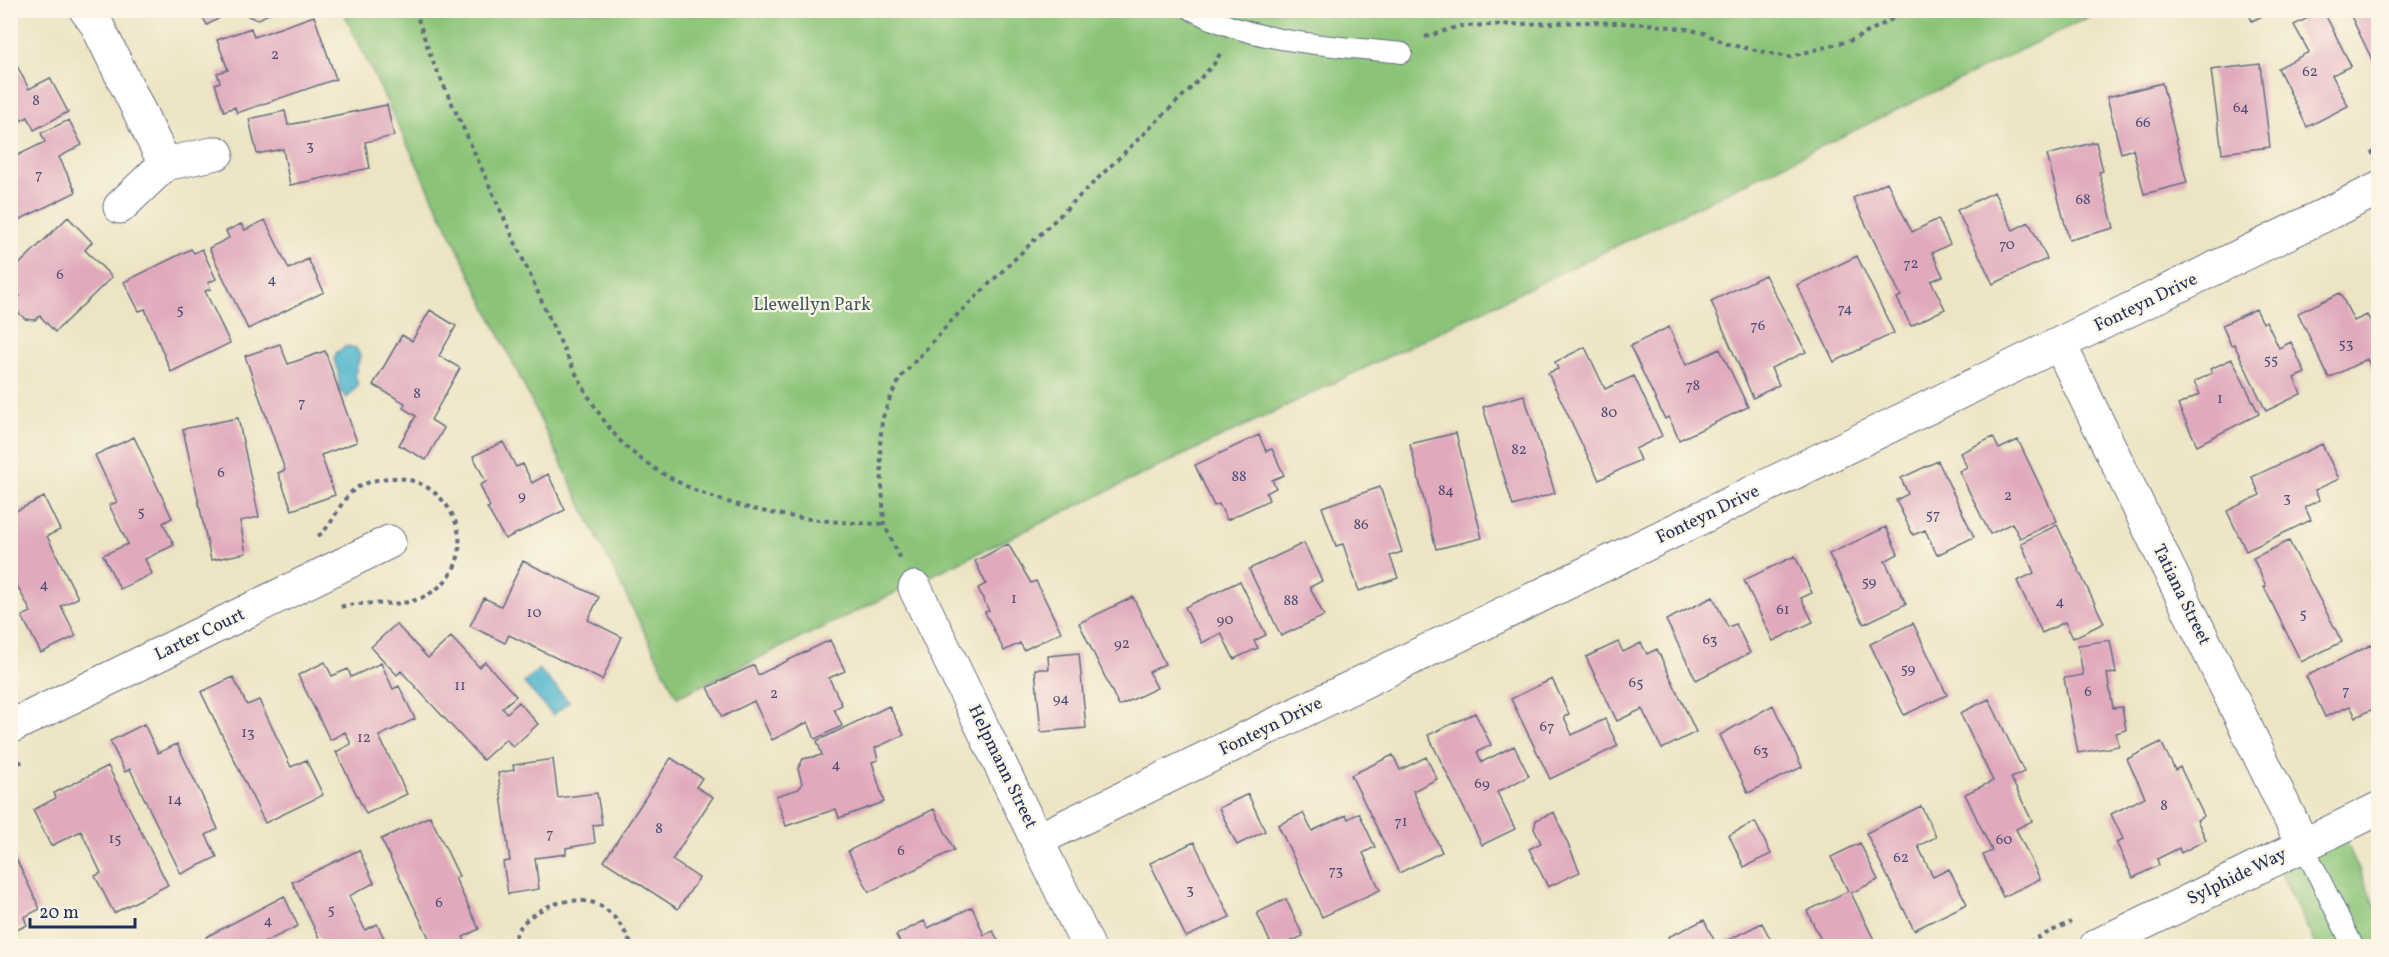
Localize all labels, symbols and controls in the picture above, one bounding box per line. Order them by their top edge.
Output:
house number: 2 [271,45,279,66]
house number: 62 [2302,62,2318,83]
house number: 8 [32,91,40,112]
house number: 64 [2233,98,2249,119]
house number: 66 [2135,113,2151,134]
house number: 3 [306,136,314,157]
house number: 7 [35,165,43,186]
house number: 68 [2075,190,2091,211]
house number: 70 [1999,235,2015,256]
house number: 72 [1903,254,1919,275]
house number: 6 [56,265,64,286]
street label: Fonteyn Drive [2090,267,2202,339]
house number: 4 [268,270,277,291]
park label: Llewellyn Park [753,293,871,318]
house number: 74 [1838,299,1852,320]
house number: 5 [176,300,184,321]
house number: 76 [1751,316,1765,337]
house number: 53 [2339,334,2353,355]
house number: 55 [2264,350,2278,371]
house number: 78 [1686,376,1700,397]
house number: 8 [413,384,421,405]
house number: 1 [2217,389,2223,410]
house number: 7 [298,393,306,414]
house number: 80 [1601,403,1617,424]
house number: 82 [1511,440,1527,461]
house number: 6 [217,463,225,484]
house number: 88 [1231,467,1247,488]
street label: Fonteyn Drive [1652,479,1764,551]
house number: 84 [1438,481,1454,502]
house number: 9 [518,486,526,507]
house number: 2 [2004,486,2012,507]
house number: 3 [2283,488,2291,509]
house number: 5 [137,502,145,523]
house number: 57 [1926,505,1940,526]
house number: 86 [1353,515,1369,536]
street label: Tatiana Street [2146,540,2216,650]
house number: 59 [1862,572,1877,593]
house number: 4 [40,575,49,596]
house number: 1 [1011,589,1017,610]
house number: 88 [1283,591,1299,612]
house number: 4 [2056,592,2065,613]
house number: 61 [1776,600,1790,621]
street label: Larter Court [151,602,249,668]
house number: 10 [527,603,541,624]
house number: 5 [2299,604,2307,625]
house number: 90 [1216,610,1234,631]
house number: 63 [1702,630,1718,651]
house number: 92 [1114,634,1130,655]
house number: 59 [1901,659,1916,680]
house number: 65 [1629,673,1643,694]
house number: 11 [454,676,466,697]
house number: 7 [2342,681,2350,702]
house number: 6 [2084,682,2092,703]
house number: 2 [770,684,778,705]
house number: 94 [1053,689,1069,710]
street label: Fonteyn Drive [1215,691,1327,763]
street label: Helpmann Street [961,701,1043,833]
house number: 67 [1540,717,1554,738]
house number: 13 [241,723,255,744]
house number: 12 [357,728,371,749]
house number: 63 [1753,741,1769,762]
house number: 4 [832,755,841,776]
house number: 69 [1474,774,1490,795]
house number: 14 [168,790,182,811]
house number: 8 [2160,796,2168,817]
house number: 71 [1394,812,1408,833]
house number: 8 [655,819,663,840]
house number: 7 [546,824,554,845]
house number: 15 [108,829,122,850]
house number: 60 [1996,830,2012,851]
house number: 6 [897,841,905,862]
street label: Sylphide Way [2183,842,2291,912]
house number: 62 [1893,848,1909,869]
house number: 73 [1329,861,1343,882]
house number: 3 [1186,880,1194,901]
scale bar [30,891,135,929]
house number: 6 [435,893,443,914]
house number: 5 [327,900,335,921]
text: 20 m [39,901,79,926]
house number: 4 [264,911,273,932]

